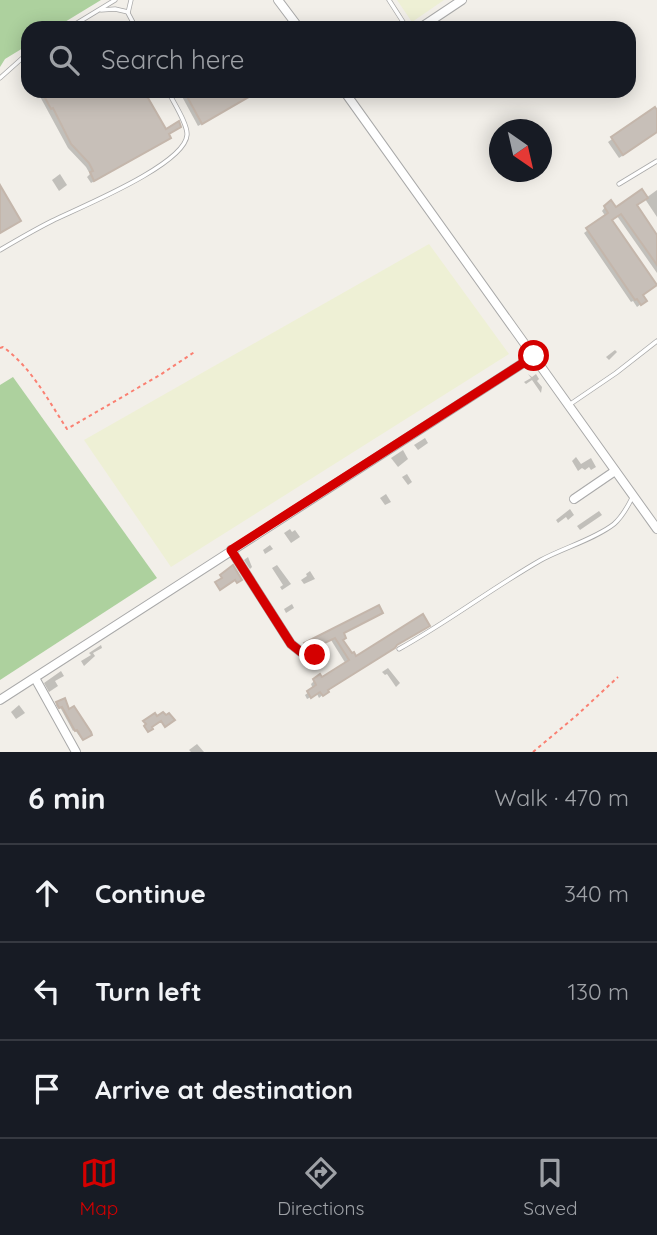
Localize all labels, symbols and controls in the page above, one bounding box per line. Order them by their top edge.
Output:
search box [21,21,636,98]
icon: search [45,41,83,79]
text: Search here [101,43,245,76]
north arrow [489,119,552,182]
route start [518,340,549,371]
route end [299,639,330,670]
text: 6 min [28,779,106,817]
text: Walk · 470 m [494,783,629,812]
icon: ahead [28,874,66,912]
text: Continue [95,877,206,910]
text: 340 m [564,879,629,908]
icon: left [28,972,66,1010]
text: Turn left [95,975,202,1008]
text: 130 m [567,977,629,1006]
icon: arrive [28,1070,66,1108]
text: Arrive at destination [95,1073,353,1106]
tab: Map [80,1154,118,1220]
tab: Directions [277,1154,364,1220]
tab: Saved [523,1154,578,1220]

